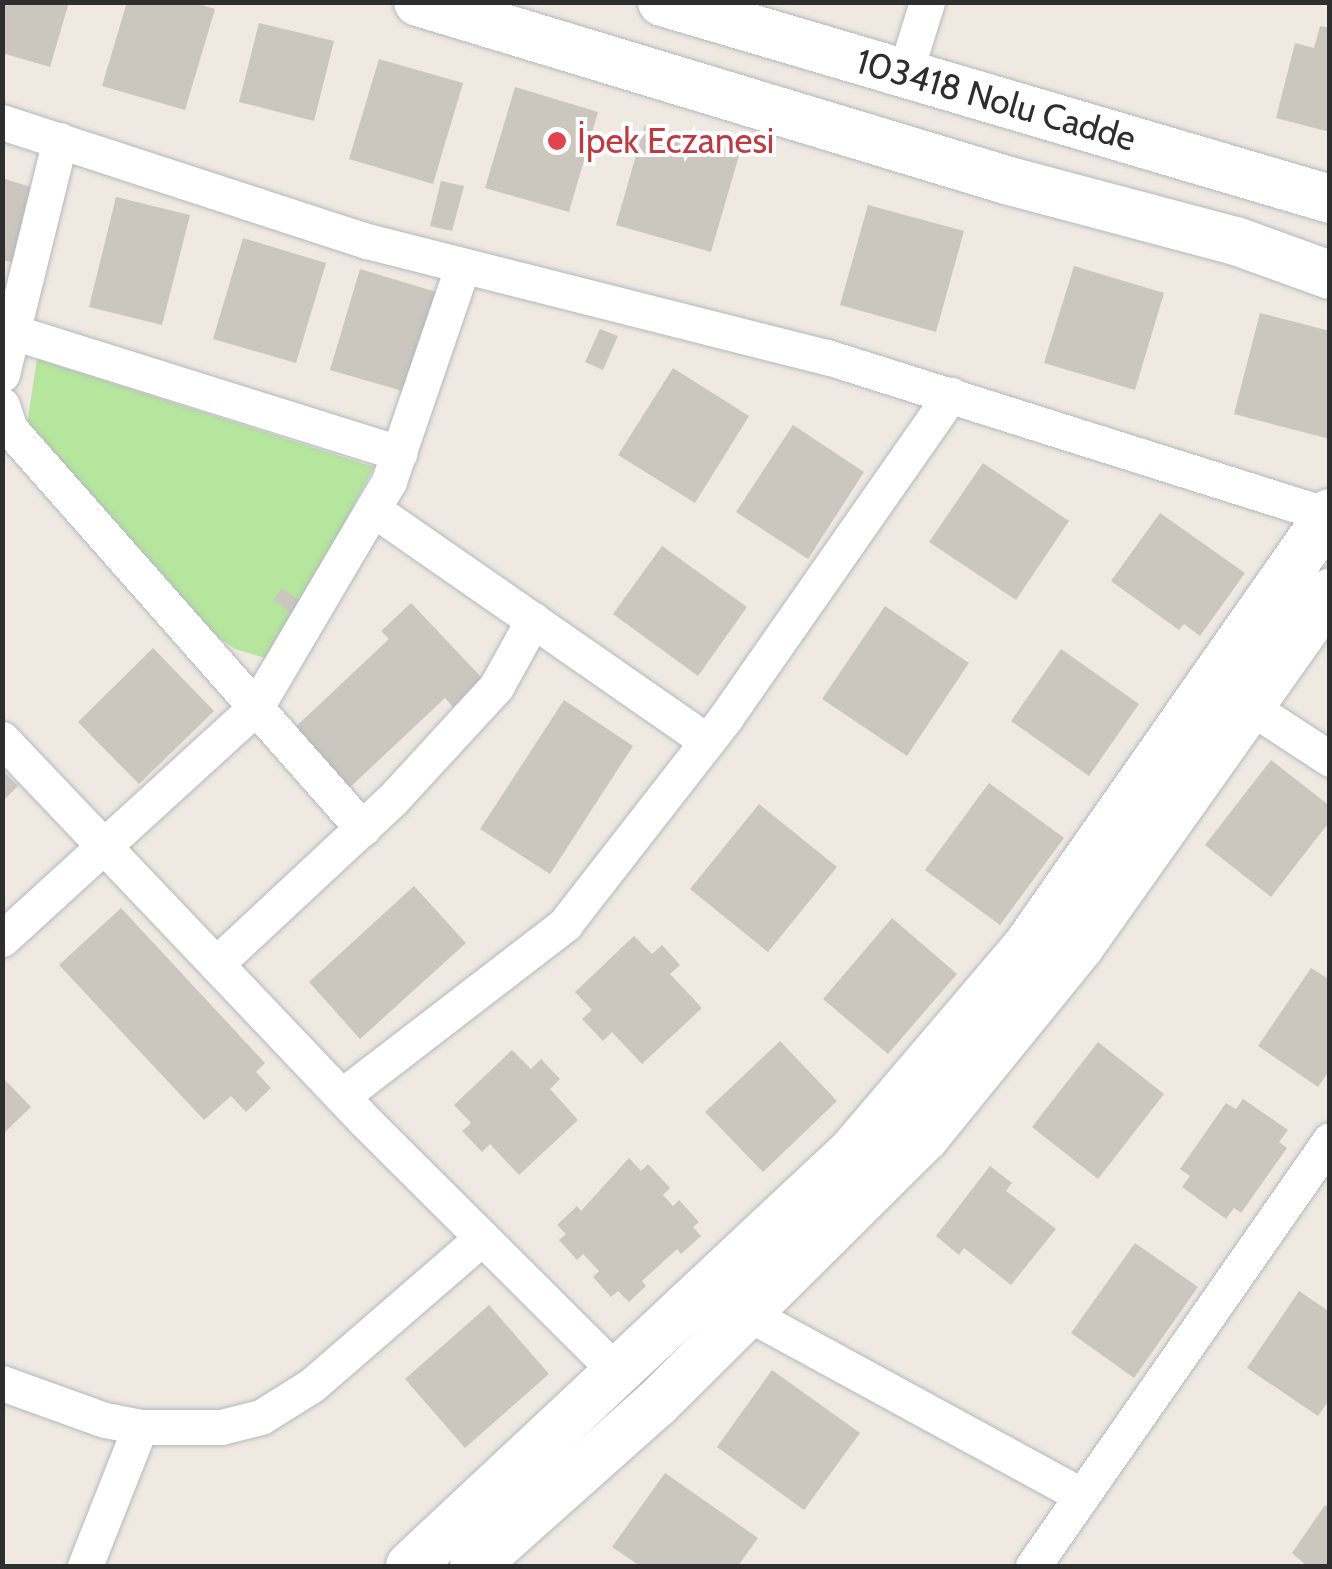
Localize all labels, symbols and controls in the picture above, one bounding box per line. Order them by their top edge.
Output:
street label: 103418 Nolu Cadde [852,40,1140,160]
place label: İpek Eczanesi [577,120,774,162]
marker: İpek Eczanesi [546,130,568,152]

